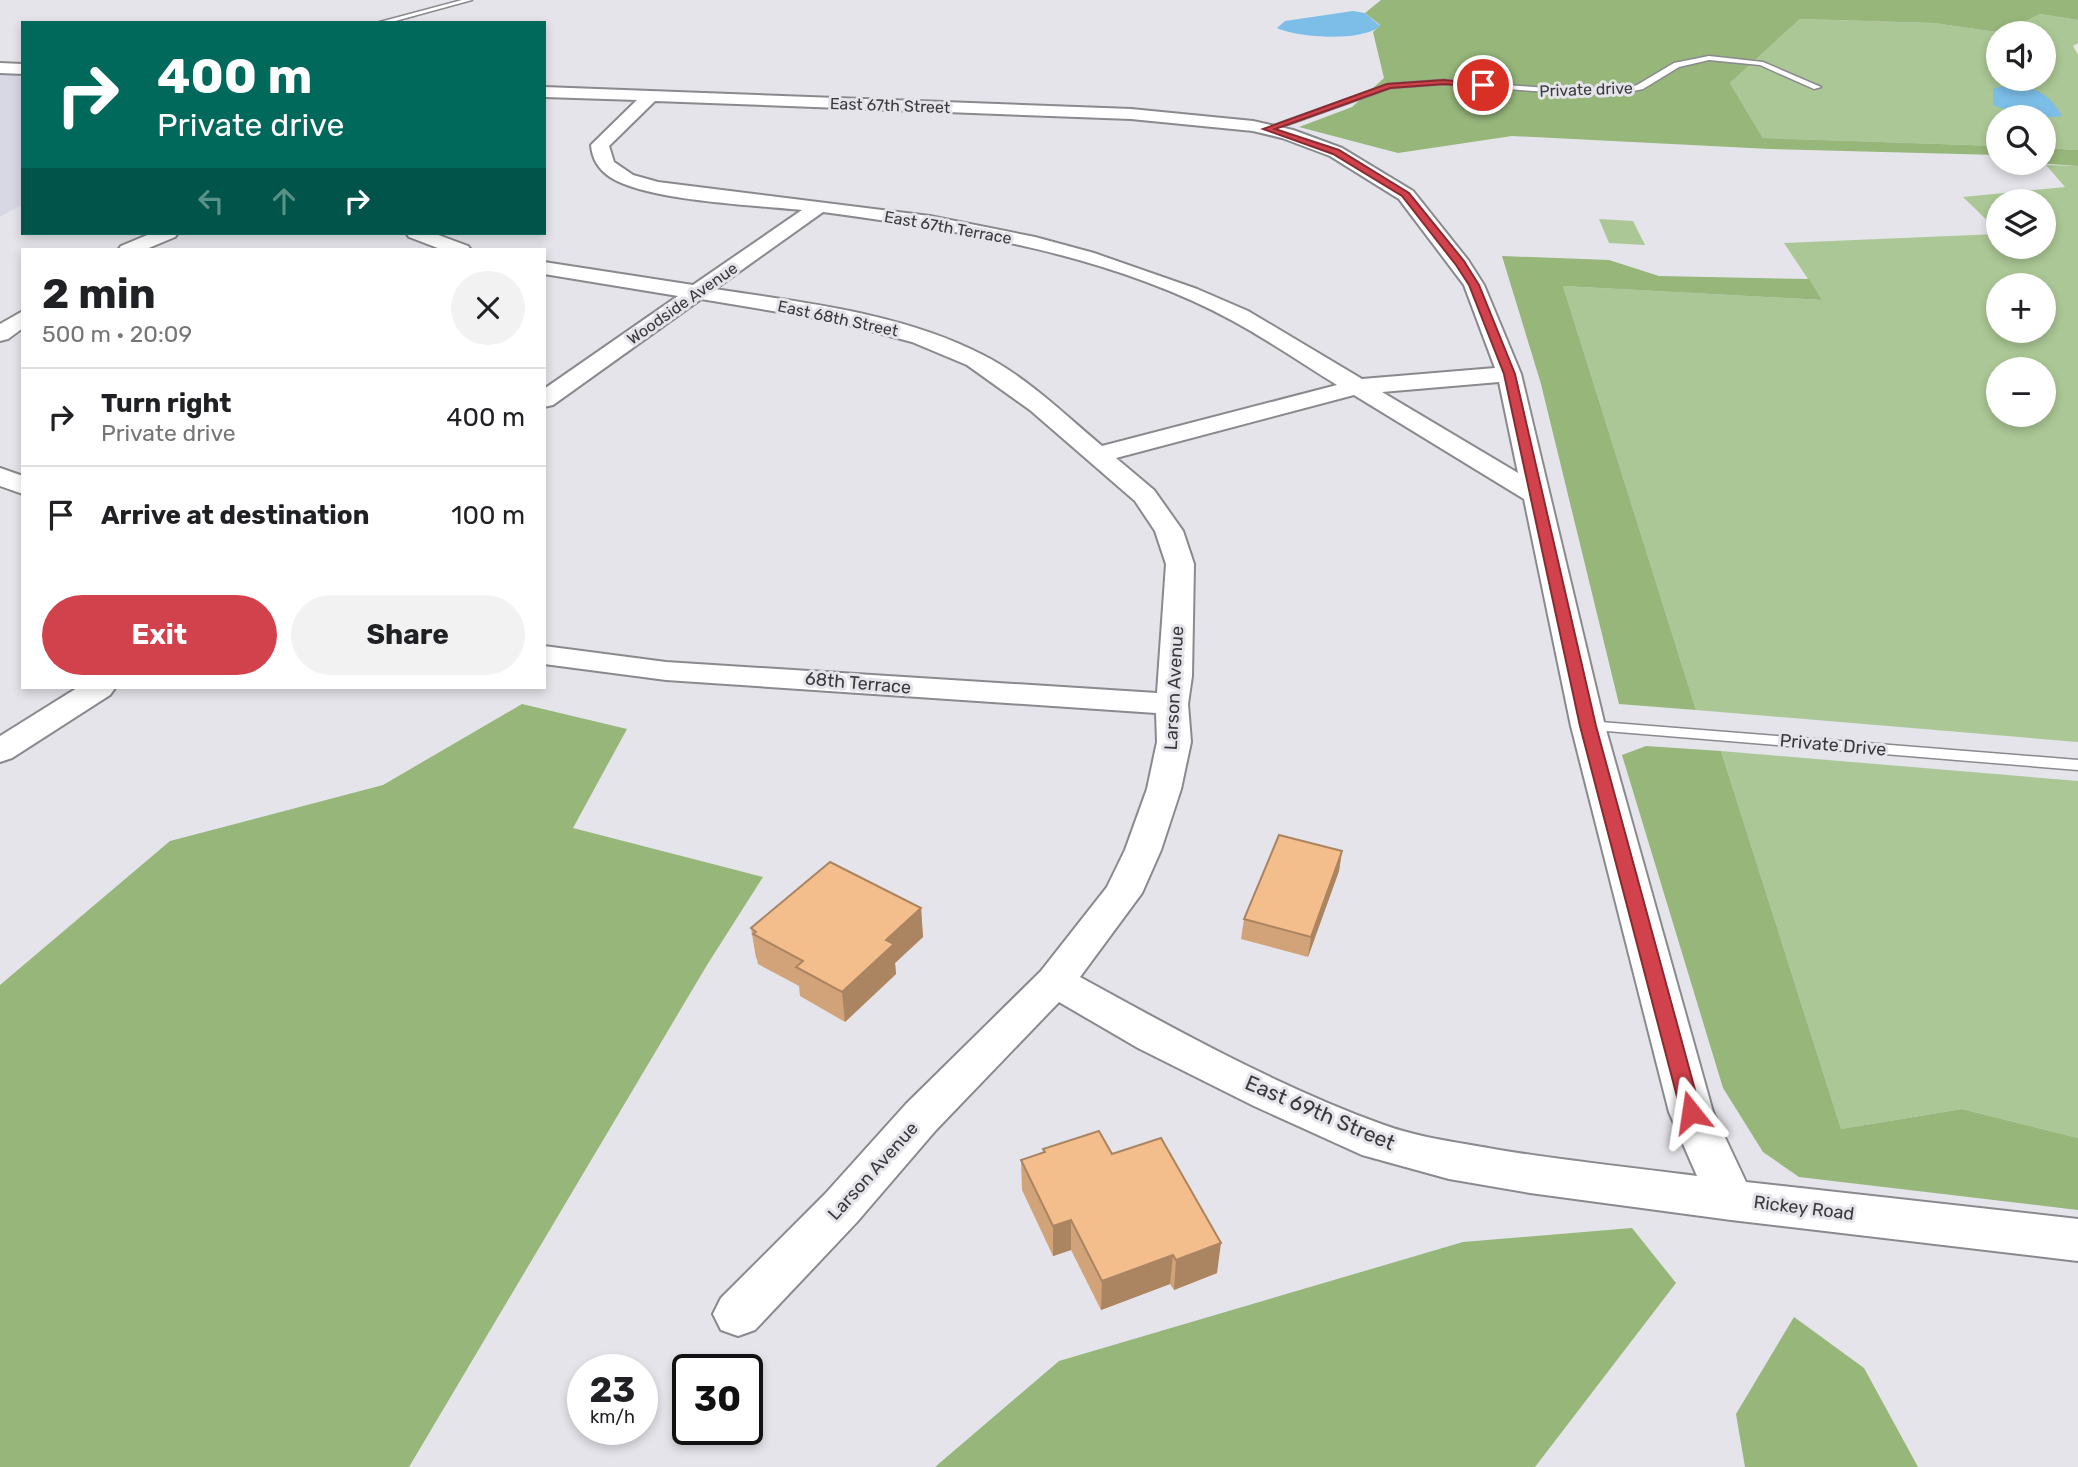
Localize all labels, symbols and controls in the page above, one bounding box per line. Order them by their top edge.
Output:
map controls [1986,21,2056,427]
button: sound [1986,21,2056,91]
text: 400 m [157,47,312,105]
icon: right [42,49,133,140]
pin [1453,55,1513,115]
icon: arrive [1464,66,1502,104]
street label: Private drive [1539,78,1633,101]
street label: East 67th Street [829,94,950,117]
button: search [1986,105,2056,175]
text: Private drive [157,106,344,144]
icon: left [192,182,230,220]
icon: ahead [265,182,303,220]
icon: right [338,182,376,220]
button: layers [1986,189,2056,259]
street label: East 67th Terrace [883,207,1013,248]
street label: Woodside Avenue [623,258,741,349]
text: 2 min [42,269,156,319]
button: close [451,271,525,345]
button: + [1986,273,2056,343]
street label: East 68th Street [776,296,900,341]
text: 500 m · 20:09 [42,320,192,348]
button: − [1986,357,2056,427]
text: Turn right [101,388,231,419]
icon: right [42,398,80,436]
text: 400 m [446,402,525,433]
text: Private drive [101,419,236,447]
icon: arrive [42,496,80,534]
text: Arrive at destination [101,500,369,531]
text: 100 m [451,500,525,531]
button: Exit [42,595,277,675]
button: Share [291,595,525,675]
street label: Larson Avenue [1160,625,1188,751]
street label: 68th Terrace [804,667,912,699]
street label: Private Drive [1779,729,1887,761]
street label: East 69th Street [1242,1070,1399,1155]
position arrow [1654,1075,1728,1149]
street label: Larson Avenue [823,1117,923,1225]
street label: Rickey Road [1752,1191,1856,1225]
speed limit sign: 30 [672,1354,763,1445]
text: 23 [590,1369,635,1411]
text: km/h [590,1406,635,1428]

